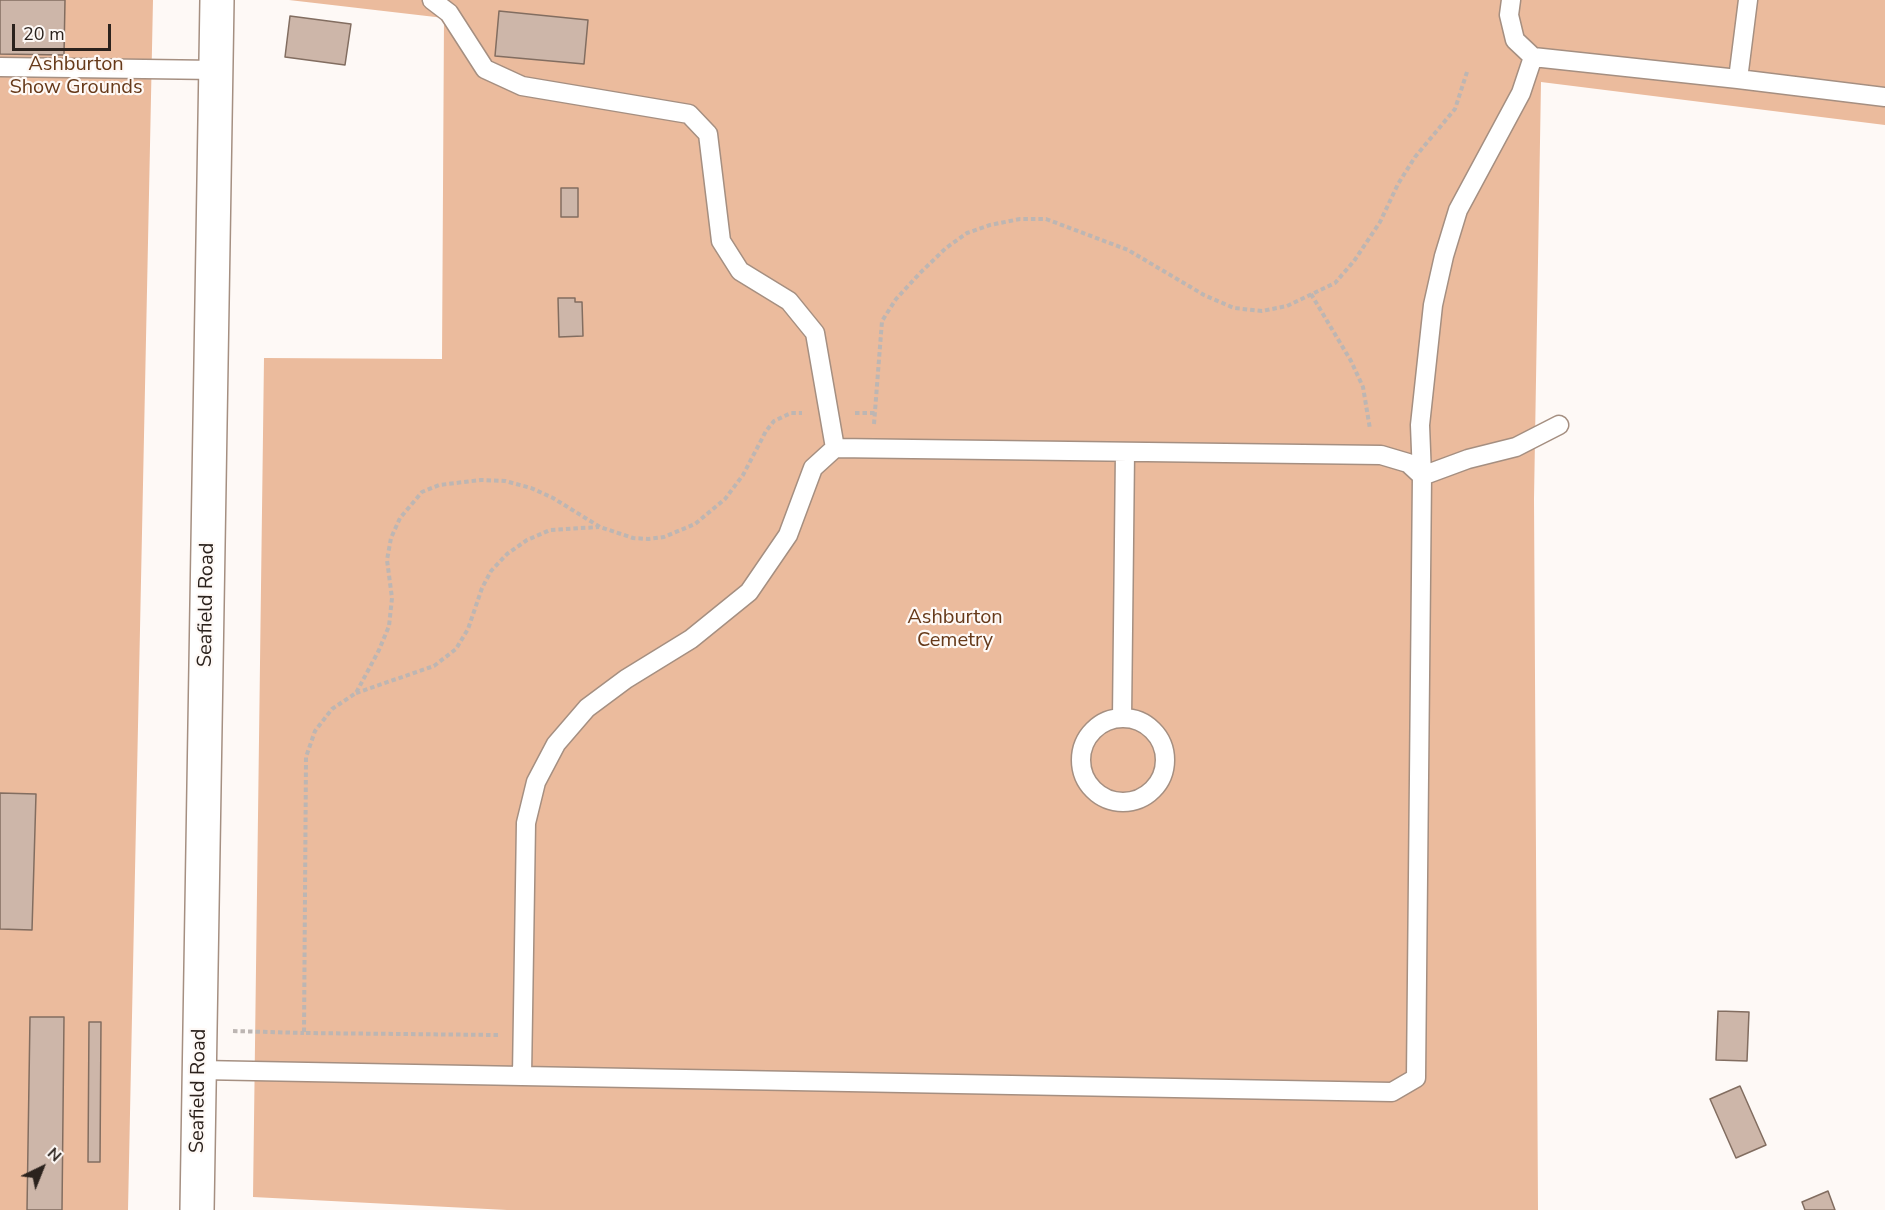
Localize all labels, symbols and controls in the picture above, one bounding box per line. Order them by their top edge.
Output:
scale bar [15,12,114,50]
text: 20 m [23,22,65,46]
park label: Ashburton Show Grounds [9,53,143,100]
street label: Seafield Road [194,543,220,667]
park label: Ashburton Cemetry [907,606,1003,653]
street label: Seafield Road [186,1029,212,1153]
north arrow [12,1138,72,1198]
text: N [42,1143,66,1167]

